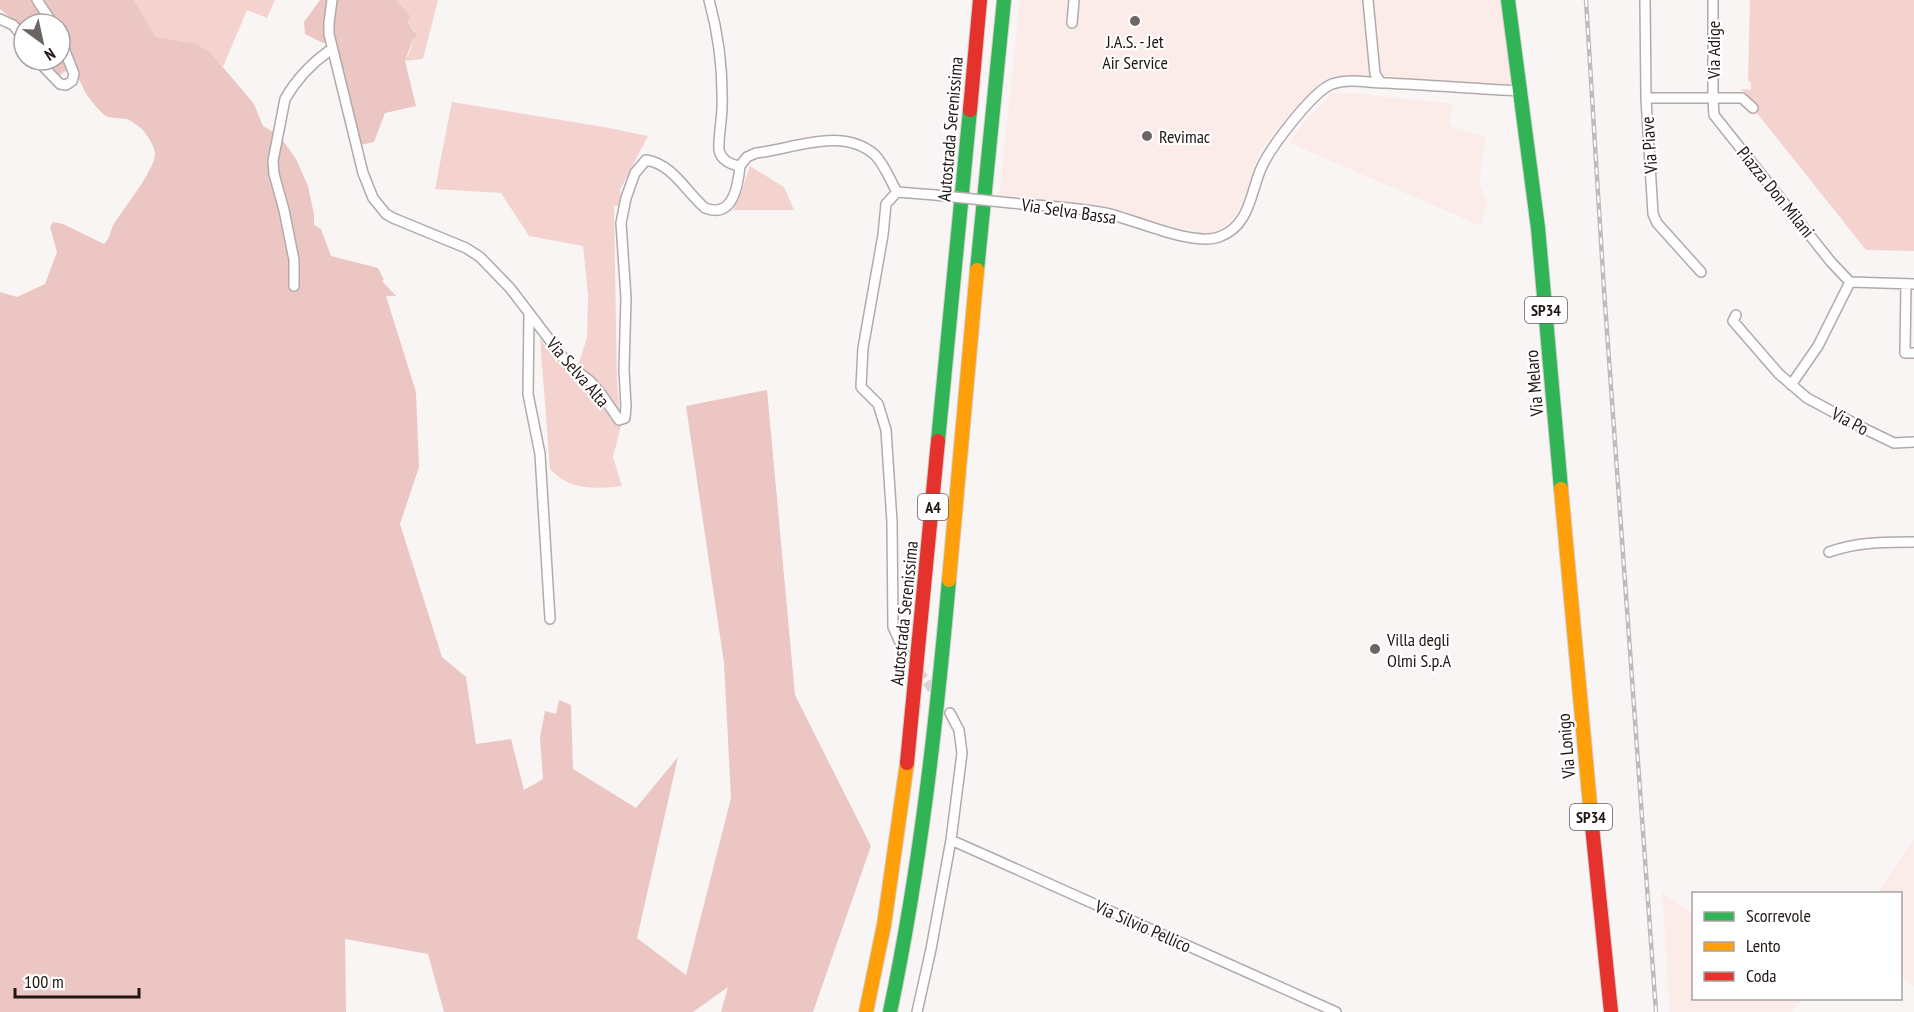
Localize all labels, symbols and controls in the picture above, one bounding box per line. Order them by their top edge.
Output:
north arrow [12,12,72,72]
marker: J.A.S. - Jet Air Service [1128,14,1142,28]
street label: Via Adige [1702,21,1725,80]
place label: J.A.S. - Jet Air Service [1102,30,1168,74]
text: N [41,44,59,65]
street label: Autostrada Serenissima [932,56,968,202]
street label: Via Piave [1636,116,1663,175]
place label: Revimac [1159,125,1211,148]
marker: Revimac [1140,129,1154,143]
street label: Piazza Don Milani [1732,142,1820,242]
street label: Via Selva Bassa [1019,193,1118,229]
road number: SP34 [1525,297,1567,323]
street label: Via Selva Alta [541,332,615,412]
street label: Via Melaro [1520,349,1548,418]
street label: Via Po [1827,401,1873,440]
road number: A4 [918,494,948,520]
street label: Autostrada Serenissima [885,540,923,686]
place label: Villa degli Olmi S.p.A [1386,628,1451,672]
marker: Villa degli Olmi S.p.A [1368,642,1382,656]
street label: Via Lonigo [1552,712,1580,780]
road number: SP34 [1570,804,1612,830]
legend [1692,892,1902,1000]
street label: Via Silvio Pellico [1090,894,1195,957]
text: Scorrevole [1746,904,1811,927]
text: Lento [1746,934,1781,957]
scale bar [15,961,140,999]
text: Coda [1746,964,1777,987]
text: 100 m [24,970,64,993]

